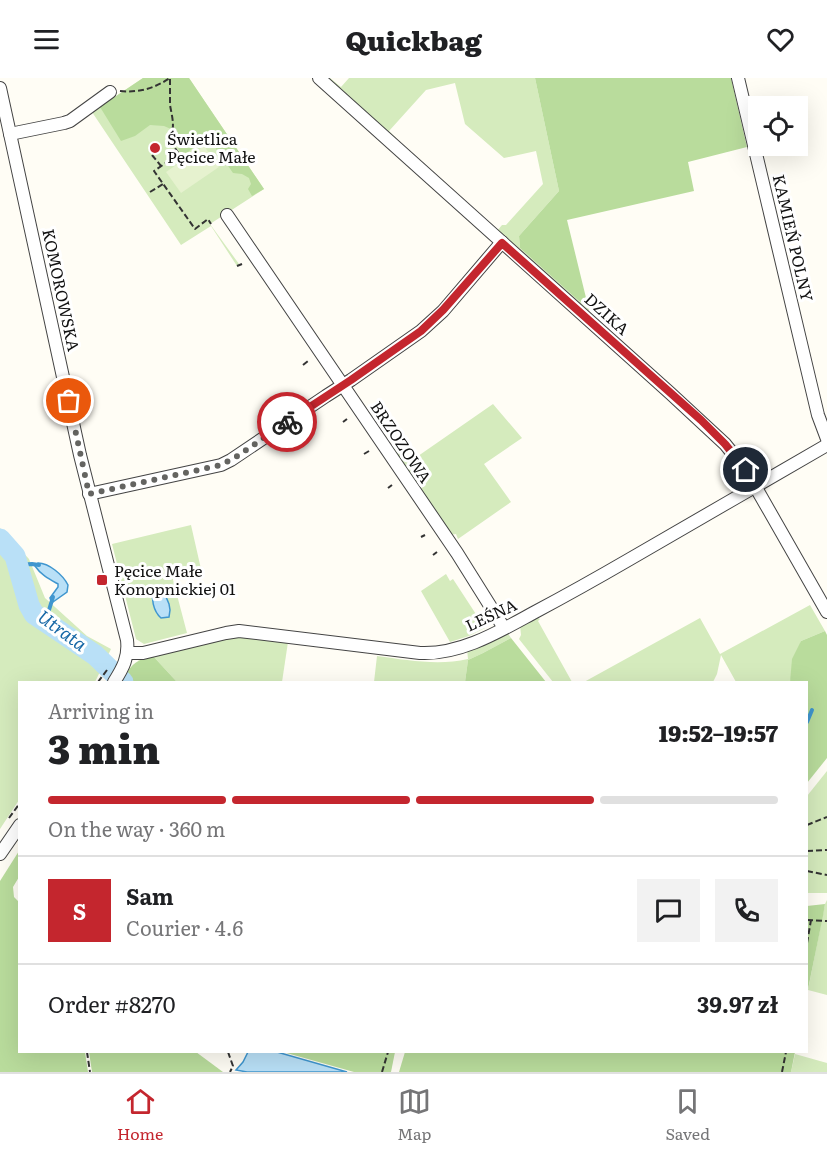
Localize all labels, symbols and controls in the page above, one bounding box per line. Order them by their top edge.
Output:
text: Quickbag [345,19,482,59]
icon: menu [30,23,63,56]
icon: heart [764,23,797,56]
map controls [748,96,808,156]
button: locate [748,96,808,156]
place label: Świetlica Pęcice Małe [167,126,256,168]
marker: Świetlica Pęcice Małe [148,141,162,155]
street label: KAMIEŃ POLNY [768,172,820,304]
street label: KOMOROWSKA [37,226,87,353]
street label: DZIKA [580,287,635,340]
pin [43,375,94,426]
icon: bag [52,384,85,417]
courier [257,392,317,452]
street label: BRZOZOWA [365,396,438,487]
icon: bike [271,406,304,439]
pin [720,444,771,495]
icon: home [729,453,762,486]
place label: Pęcice Małe Konopnickiej 01 [114,558,236,600]
marker: Pęcice Małe Konopnickiej 01 [95,573,109,587]
street label: LEŚNA [461,592,520,636]
water label: Utrata [33,603,94,657]
text: Arriving in [48,695,154,725]
text: 19:52–19:57 [659,716,778,749]
text: 3 min [48,718,160,776]
text: On the way · 360 m [48,813,225,843]
text: Sam [126,879,174,912]
button: chat [637,879,700,942]
button: phone [715,879,778,942]
text: S [73,894,86,927]
text: Courier · 4.6 [126,912,243,942]
text: Order #8270 [48,987,176,1020]
text: 39.97 zł [697,987,778,1020]
tab: Home [117,1085,163,1145]
tab: Map [397,1085,431,1145]
tab: Saved [665,1085,710,1145]

